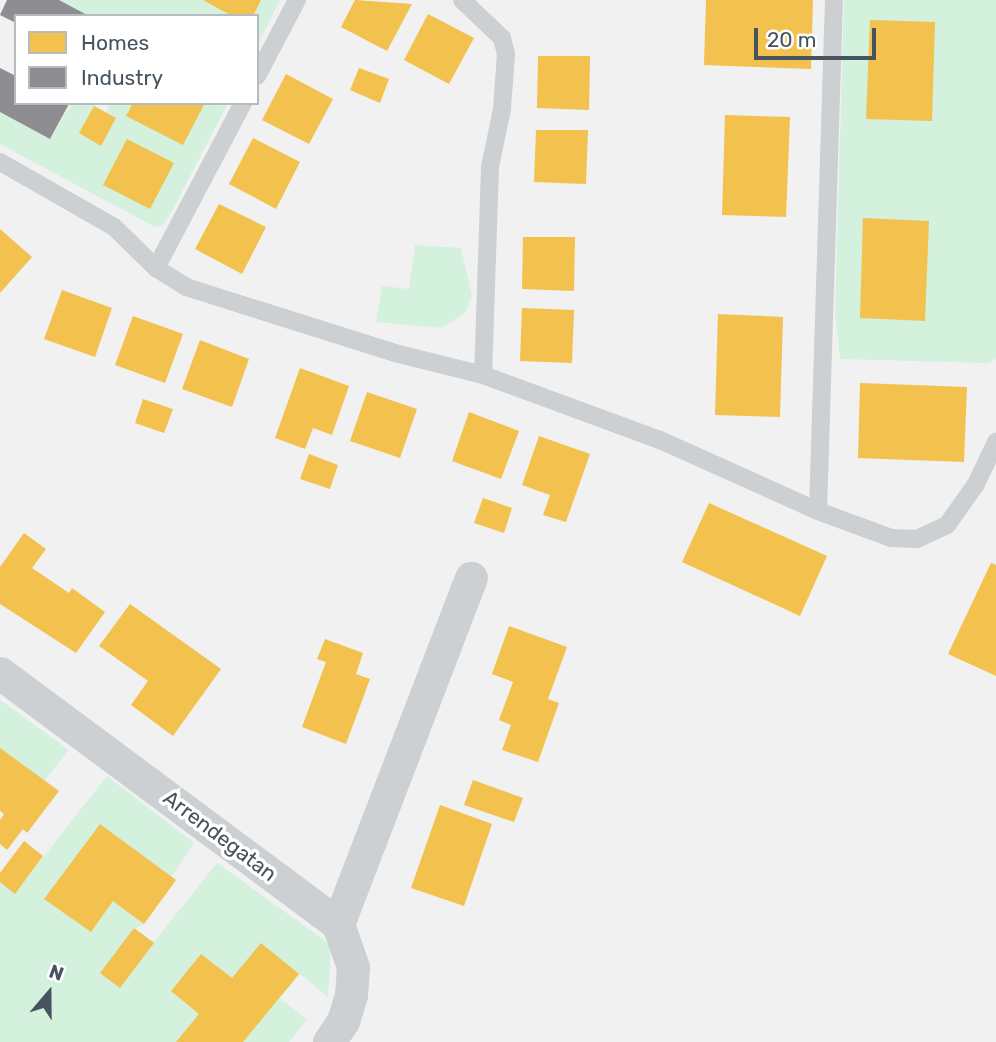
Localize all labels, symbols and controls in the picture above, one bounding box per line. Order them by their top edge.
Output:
legend [14,14,259,105]
scale bar [758,14,880,58]
text: 20 m [767,27,816,52]
text: Homes [81,30,149,55]
text: Industry [81,65,163,90]
street label: Arrendegatan [158,785,282,887]
north arrow [14,958,84,1028]
text: N [46,960,67,986]

